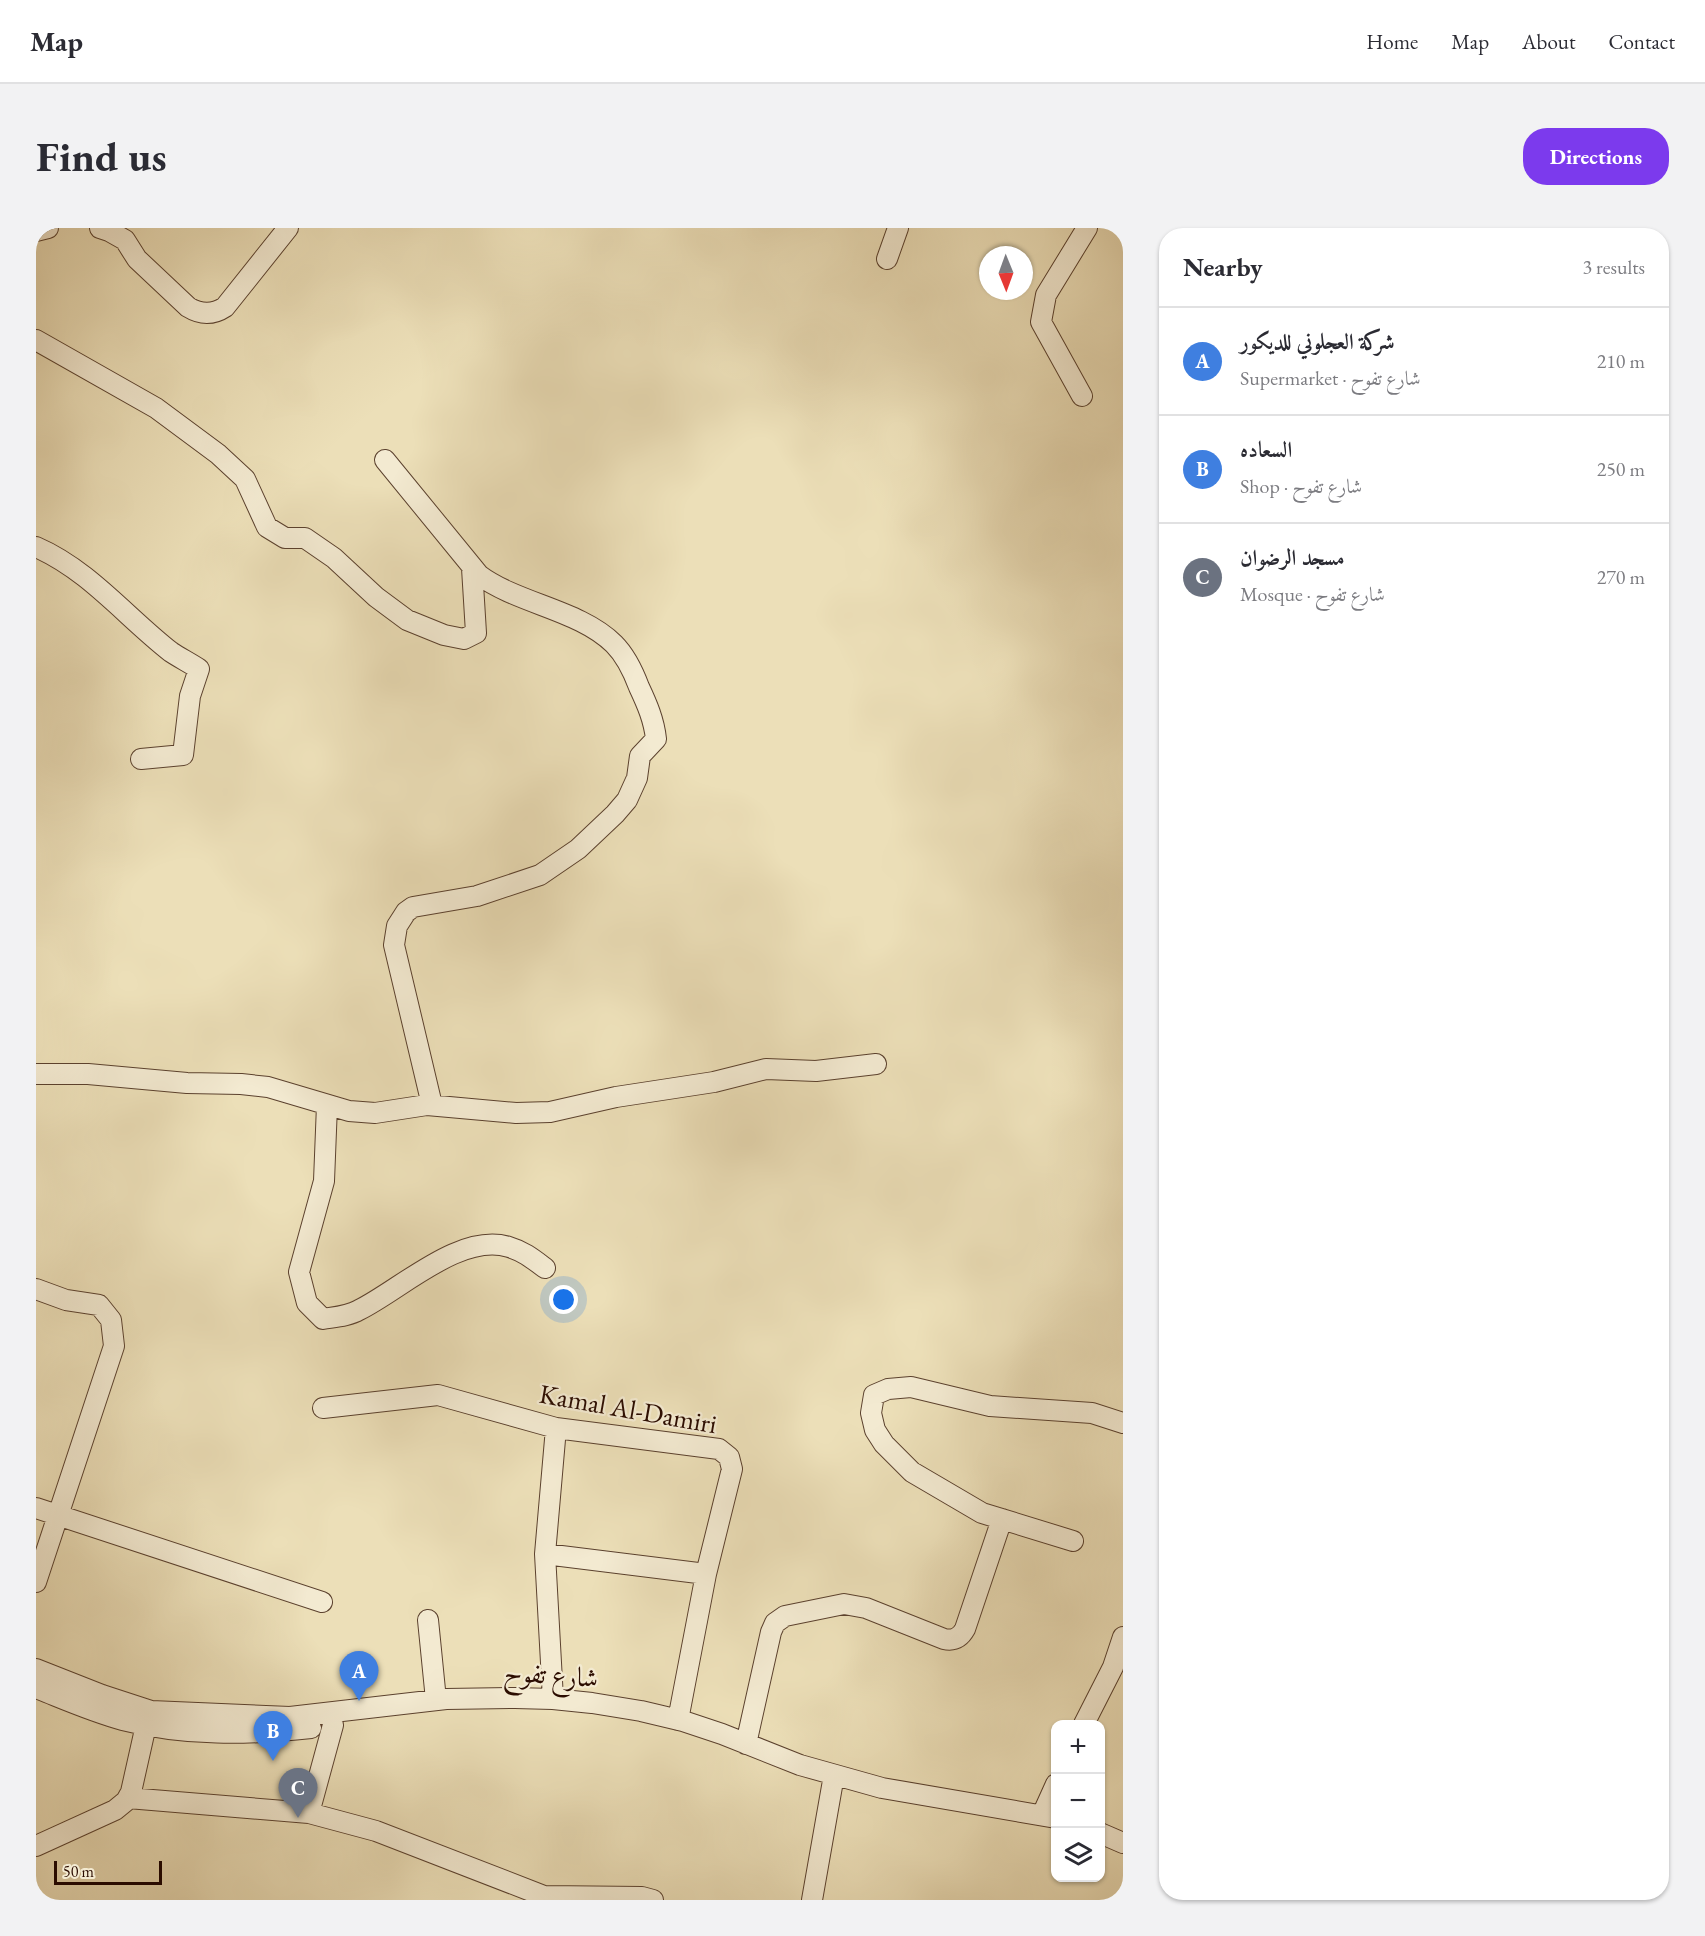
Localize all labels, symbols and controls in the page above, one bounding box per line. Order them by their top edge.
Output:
text: Map [30,23,83,59]
text: Home [1366,28,1418,55]
text: Map [1451,28,1489,55]
text: About [1522,28,1575,55]
text: Contact [1608,28,1675,55]
button: Directions [1523,128,1669,185]
text: Find us [36,129,167,184]
north arrow [979,246,1033,300]
text: Nearby [1183,250,1263,284]
text: 3 results [1582,254,1645,280]
text: شركة العجلوني للديكور [1240,327,1395,356]
text: A [1195,348,1210,374]
text: 210 m [1597,348,1645,374]
text: Supermarket · شارع تفوح [1240,365,1421,391]
text: السعاده [1240,435,1292,464]
text: B [1196,456,1209,482]
text: 250 m [1597,456,1645,482]
text: Shop · شارع تفوح [1240,473,1362,499]
text: مسجد الرضوان [1240,543,1345,572]
text: C [1195,564,1210,590]
text: 270 m [1597,564,1645,590]
text: Mosque · شارع تفوح [1240,581,1385,607]
your location [549,1285,578,1314]
street label: Kamal Al-Damiri [537,1376,720,1441]
pin: A [340,1652,378,1701]
street label: شارع تفوح [502,1654,600,1702]
pin: B [254,1712,292,1761]
map controls [1051,1720,1105,1882]
button: + [1051,1720,1105,1774]
pin: C [278,1768,318,1818]
button: − [1051,1774,1105,1828]
button: layers [1051,1828,1105,1882]
scale bar [54,1858,162,1886]
text: 50 m [63,1861,94,1882]

